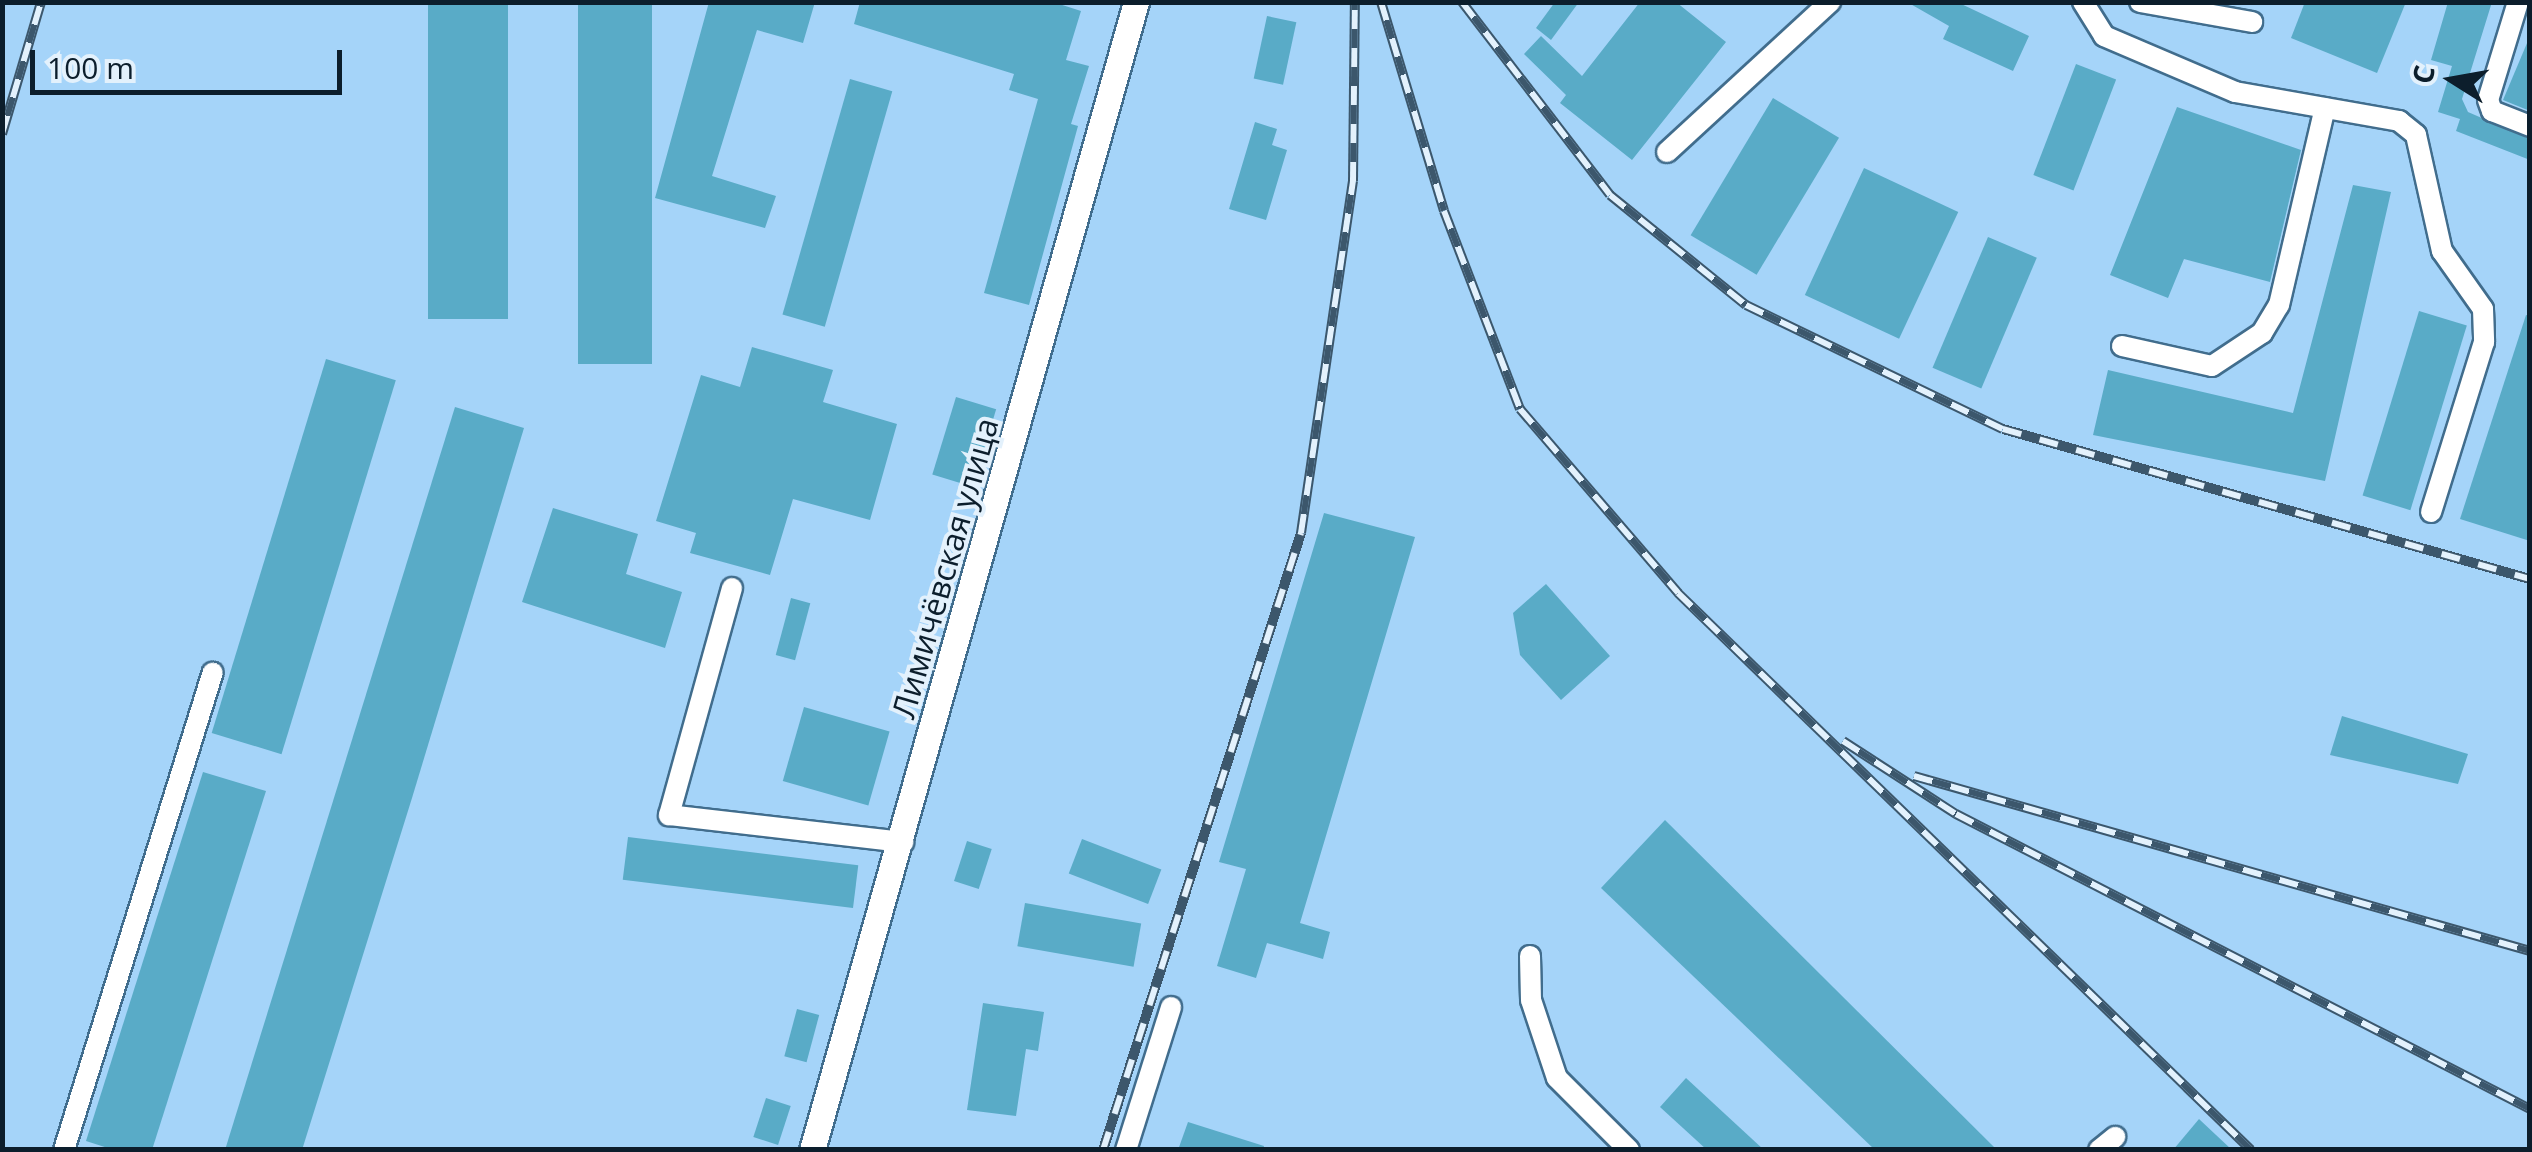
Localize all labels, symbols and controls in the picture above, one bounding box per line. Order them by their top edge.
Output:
scale bar [35,30,348,92]
north arrow [2402,30,2502,130]
text: 100 m [47,47,134,88]
text: С [2402,62,2443,87]
street label: Лимичёвская улица [884,413,1006,723]

